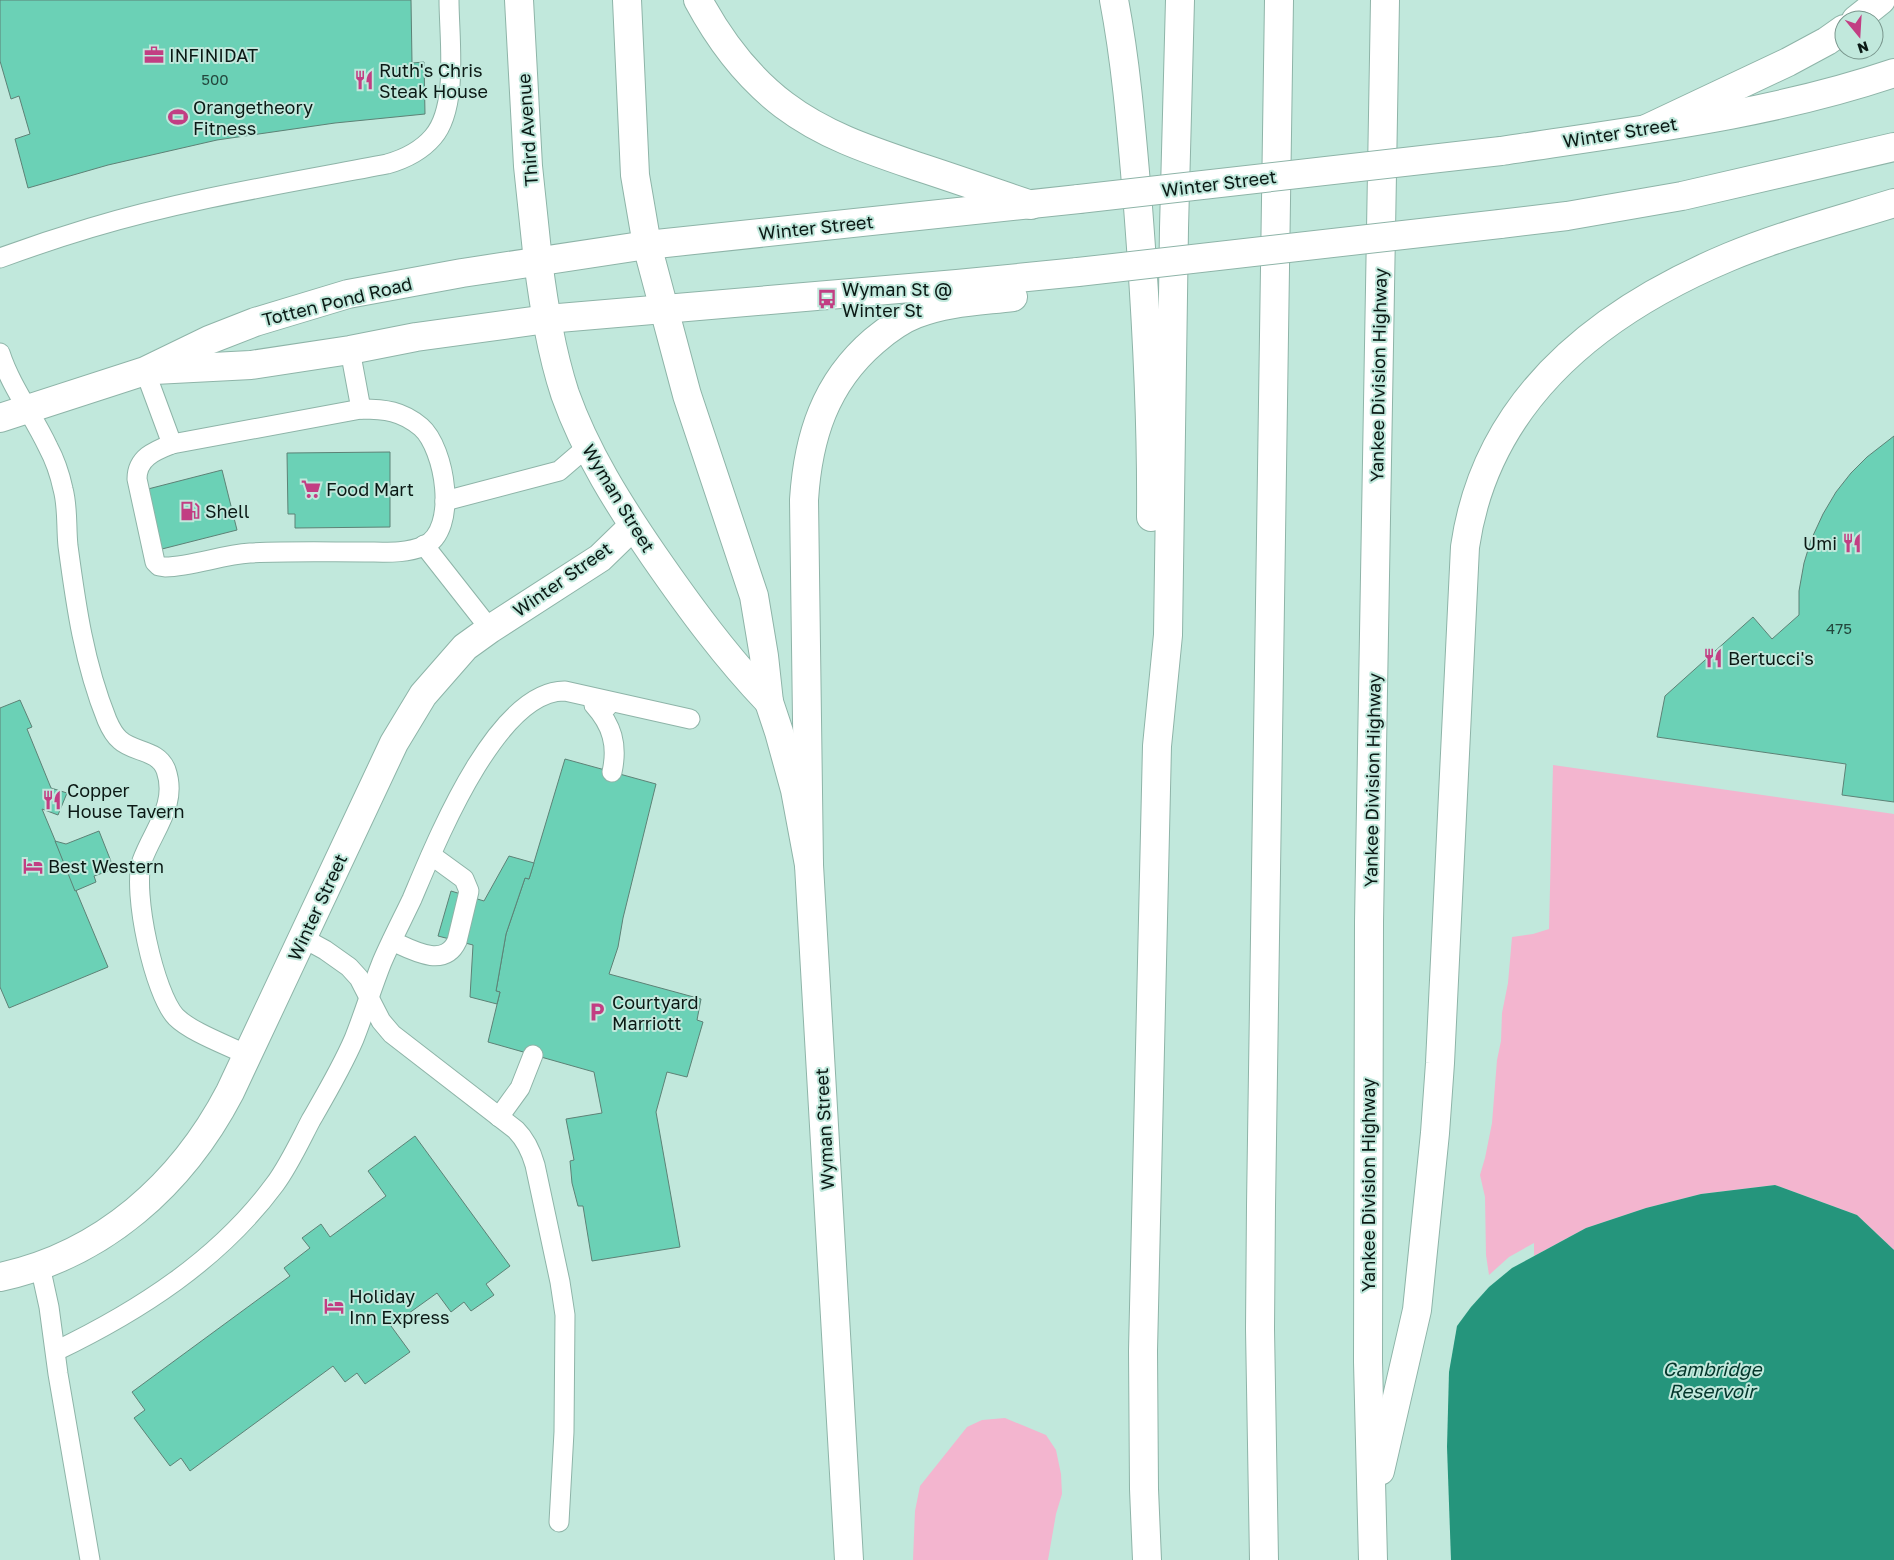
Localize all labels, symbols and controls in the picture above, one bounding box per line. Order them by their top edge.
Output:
north arrow [1834,10,1884,60]
text: N [1855,38,1871,58]
office icon: INFINIDAT [143,44,165,66]
place label: INFINIDAT [169,44,258,66]
place label: Ruth's Chris Steak House [379,59,488,102]
restaurant icon: Ruth's Chris Steak House [353,69,375,91]
house number: 500 [201,70,229,88]
street label: Third Avenue [512,73,542,187]
place label: Orangetheory Fitness [193,96,313,139]
sports icon: Orangetheory Fitness [167,106,189,128]
street label: Winter Street [1561,112,1679,152]
street label: Winter Street [1160,165,1278,201]
street label: Winter Street [757,210,875,244]
street label: Yankee Division Highway [1365,268,1391,482]
street label: Totten Pond Road [260,272,414,330]
place label: Wyman St @ Winter St [842,278,952,321]
bus stop icon: Wyman St @ Winter St [816,288,838,310]
street label: Wyman Street [578,440,660,556]
supermarket icon: Food Mart [300,478,322,500]
place label: Food Mart [326,478,414,500]
fuel station icon: Shell [179,500,201,522]
place label: Shell [205,500,250,522]
place label: Umi [1803,532,1837,554]
restaurant icon: Umi [1841,532,1863,554]
street label: Winter Street [508,537,616,621]
house number: 475 [1826,619,1852,637]
restaurant icon: Bertucci's [1702,647,1724,669]
place label: Bertucci's [1728,647,1814,669]
street label: Yankee Division Highway [1359,673,1385,887]
place label: Copper House Tavern [67,779,184,822]
restaurant icon: Copper House Tavern [41,789,63,811]
street label: Winter Street [283,850,351,964]
hotel icon: Best Western [22,855,44,877]
place label: Best Western [48,855,164,877]
place label: Courtyard Marriott [612,991,699,1034]
parking icon: Courtyard Marriott [586,1001,608,1023]
street label: Wyman Street [810,1067,838,1191]
street label: Yankee Division Highway [1357,1078,1379,1292]
place label: Holiday Inn Express [349,1285,450,1328]
hotel icon: Holiday Inn Express [323,1295,345,1317]
water label: Cambridge Reservoir [1662,1357,1763,1402]

